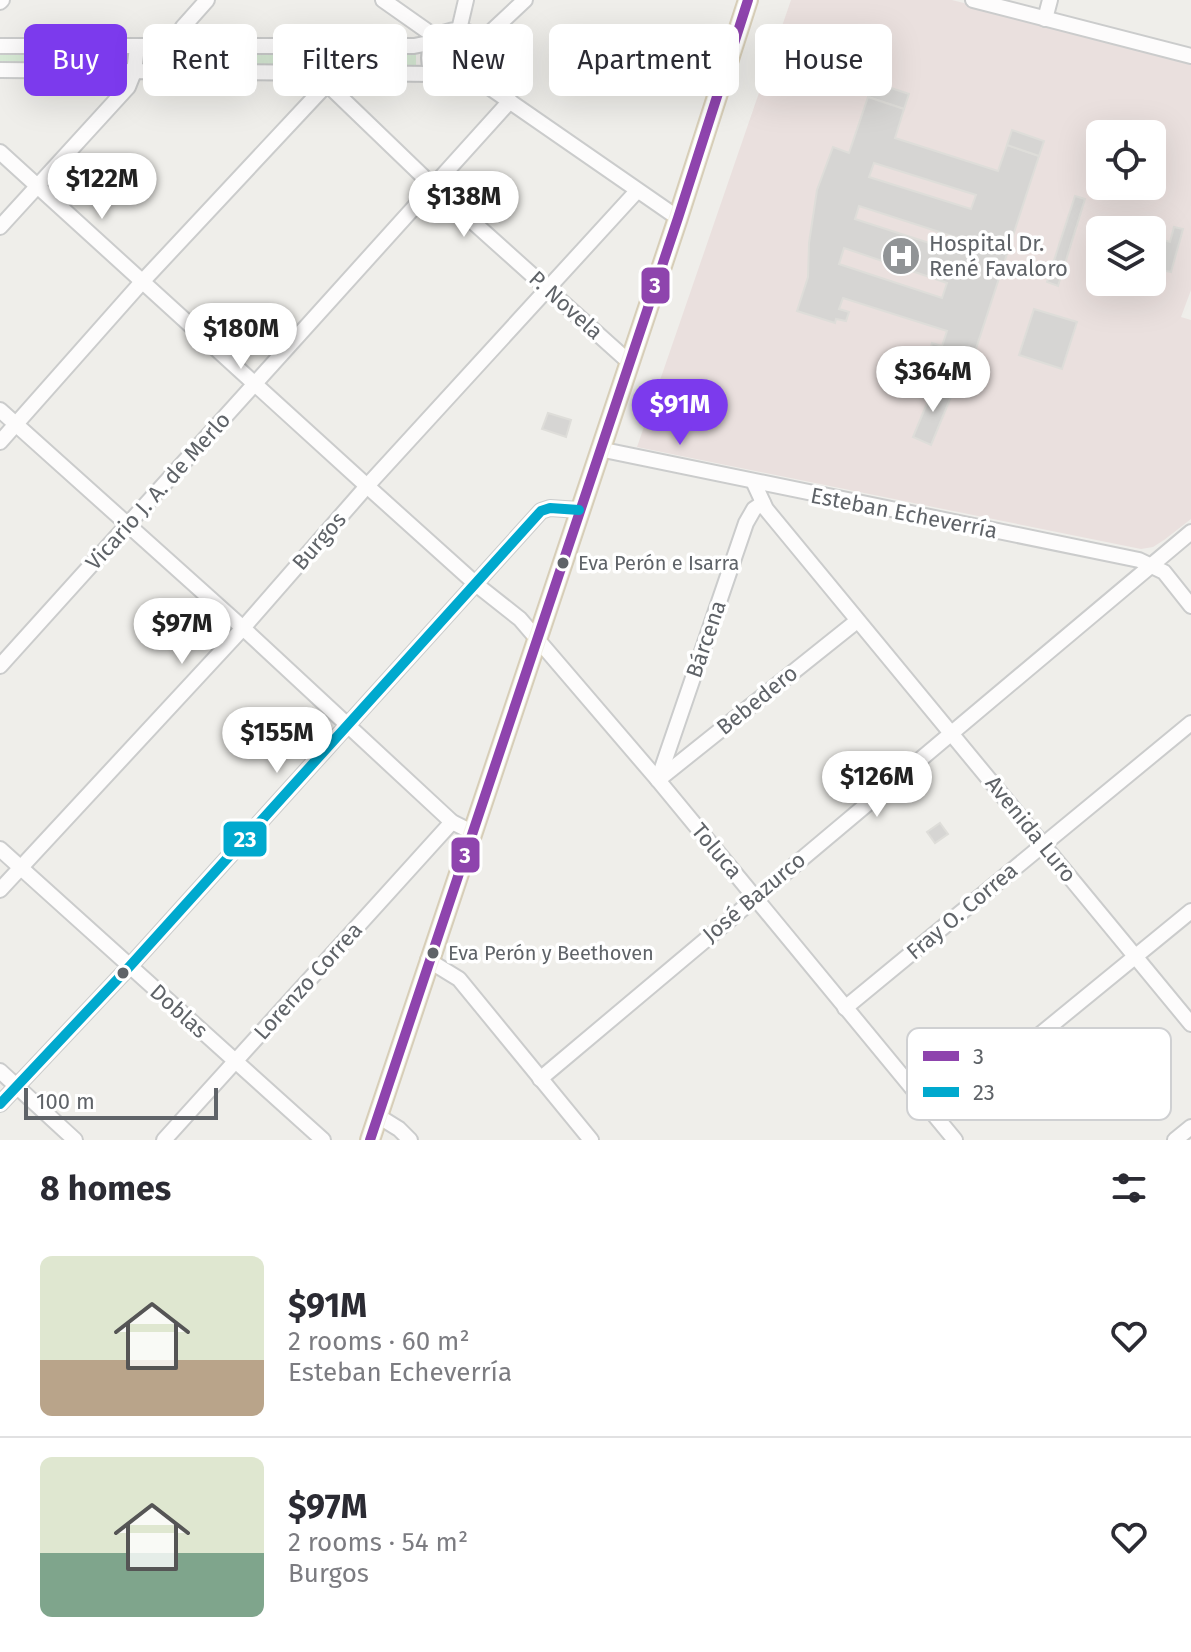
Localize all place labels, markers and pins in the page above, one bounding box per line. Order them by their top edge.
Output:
pin: $122M [46,153,158,221]
pin: $138M [408,171,520,239]
place label: Hospital Dr. René Favaloro [929,230,1068,282]
hospital icon: Hospital Dr. René Favaloro [880,235,922,277]
pin: $180M [185,303,297,371]
pin: $364M [877,346,989,414]
pin: $91M [633,379,727,447]
place label: Eva Perón e Isarra [578,551,739,575]
marker: Eva Perón e Isarra [555,555,571,571]
pin: $97M [135,598,229,666]
pin: $155M [221,707,333,775]
pin: $126M [821,751,933,819]
place label: Eva Perón y Beethoven [448,941,654,965]
marker: Eva Perón y Beethoven [425,945,441,961]
unlabelled marker [115,965,131,981]

